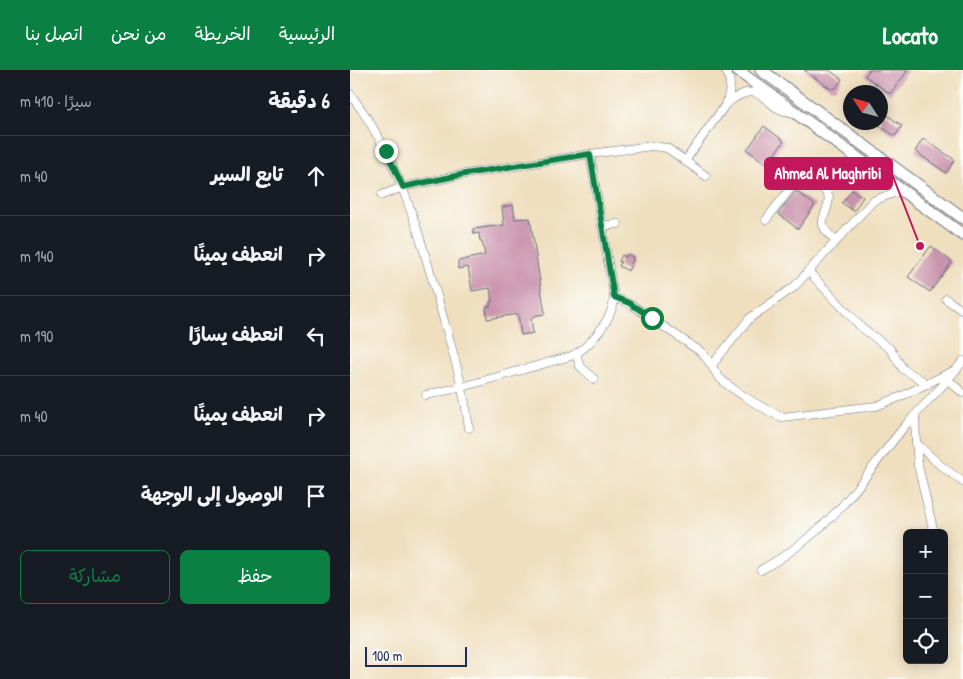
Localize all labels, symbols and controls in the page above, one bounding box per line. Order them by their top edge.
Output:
text: Locato [883,19,938,51]
text: اتصل بنا [25,21,83,46]
text: من نحن [111,21,167,46]
text: الخريطة [195,21,251,46]
text: الرئيسية [279,21,335,46]
north arrow [843,85,888,130]
text: 6 دقيقة [268,86,330,115]
text: سيرًا · 410 m [20,90,92,112]
route end [375,140,398,163]
callout: Ahmed Al Maghribi [765,158,892,189]
text: تابع السير [211,161,283,187]
icon: ahead [302,162,330,190]
text: Ahmed Al Maghribi [775,162,882,185]
text: 40 m [20,165,48,187]
text: انعطف يمينًا [194,241,283,267]
icon: right [302,242,330,270]
text: 140 m [20,245,54,267]
route start [641,307,664,330]
text: انعطف يسارًا [189,321,283,347]
icon: left [302,322,330,350]
text: 190 m [20,325,53,347]
text: انعطف يمينًا [194,401,283,427]
icon: right [302,402,330,430]
text: 40 m [20,405,48,427]
text: الوصول إلى الوجهة [141,481,283,507]
icon: arrive [302,482,330,510]
map controls [903,529,948,664]
button: + [903,529,948,574]
button: مشاركة [20,550,170,604]
button: حفظ [180,550,330,604]
button: − [903,574,948,619]
button: locate [903,619,948,664]
scale bar [365,644,468,667]
text: 100 m [372,646,402,665]

